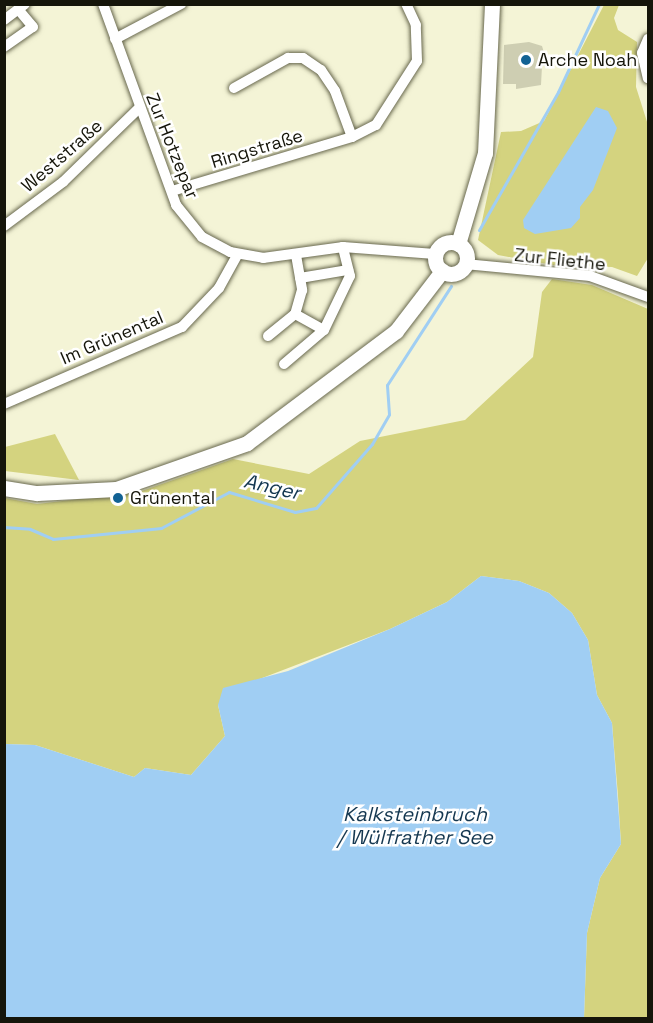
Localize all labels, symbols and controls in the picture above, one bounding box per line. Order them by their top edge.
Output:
place label: Arche Noah [538,49,637,71]
marker: Arche Noah [519,53,533,67]
street label: Zur Hotzepar [141,90,203,202]
street label: Weststraße [17,115,107,197]
street label: Ringstraße [209,125,305,173]
street label: Zur Fliethe [513,244,607,276]
street label: Im Grünental [57,307,167,369]
water label: Anger [241,469,303,505]
place label: Grünental [130,487,215,509]
marker: Grünental [111,491,125,505]
water label: Kalksteinbruch / Wülfrather See [337,802,493,849]

